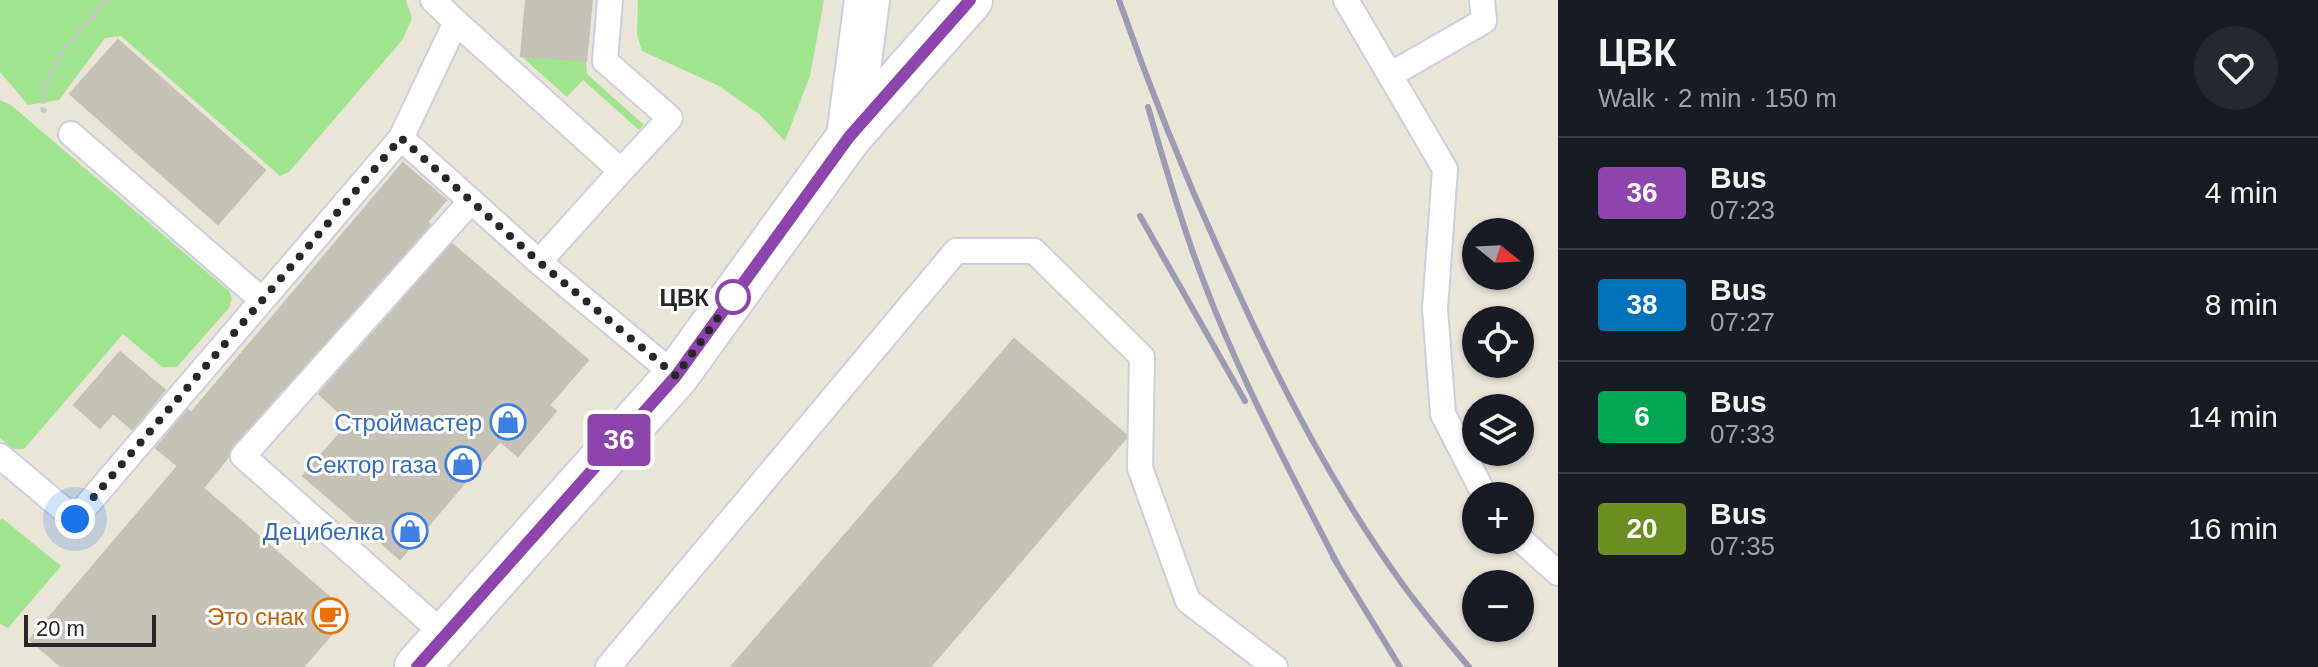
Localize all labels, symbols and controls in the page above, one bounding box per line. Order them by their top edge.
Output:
button: heart [2194,26,2278,110]
text: ЦВК [1598,32,1676,74]
text: Walk · 2 min · 150 m [1598,83,1837,113]
text: Bus [1710,161,1767,194]
text: 4 min [2205,176,2278,209]
text: 36 [1626,177,1658,208]
text: 07:23 [1710,195,1775,225]
north arrow [1462,218,1534,290]
map controls [1462,218,1534,642]
text: Bus [1710,273,1767,306]
marker: ЦВК [716,280,750,314]
place label: ЦВК [659,284,709,311]
text: 8 min [2205,288,2278,321]
text: 38 [1626,289,1658,320]
button: locate [1462,306,1534,378]
text: 07:27 [1710,307,1775,337]
text: Bus [1710,385,1767,418]
button: layers [1462,394,1534,466]
text: 14 min [2188,400,2278,433]
text: 6 [1634,401,1650,432]
shop icon: Строймастер [489,403,527,441]
place label: Строймастер [334,409,482,436]
line badge: 36 [583,414,655,466]
text: 07:33 [1710,419,1775,449]
text: 36 [603,424,635,455]
shop icon: Сектор газа [444,445,482,483]
place label: Сектор газа [306,451,438,478]
button: + [1462,482,1534,554]
text: Bus [1710,497,1767,530]
your location [55,499,95,539]
shop icon: Децибелка [391,512,429,550]
text: 16 min [2188,512,2278,545]
text: 20 [1626,513,1658,544]
place label: Децибелка [263,518,385,545]
text: 07:35 [1710,531,1775,561]
button: − [1462,570,1534,642]
cafe icon: Это снак [311,597,349,635]
place label: Это снак [207,603,304,630]
scale bar [24,611,156,647]
text: 20 m [36,616,85,641]

